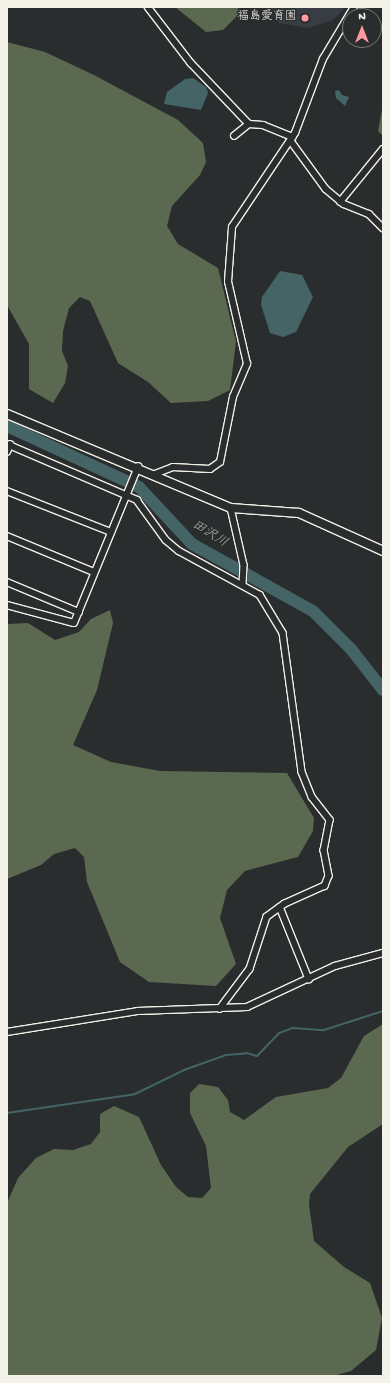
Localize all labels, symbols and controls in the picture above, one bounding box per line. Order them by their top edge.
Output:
north arrow [342,8,382,48]
place label: 福島愛育園 [237,11,297,25]
text: N [358,11,366,23]
marker: 福島愛育園 [300,13,310,23]
water label: 田沢川 [188,518,230,552]

